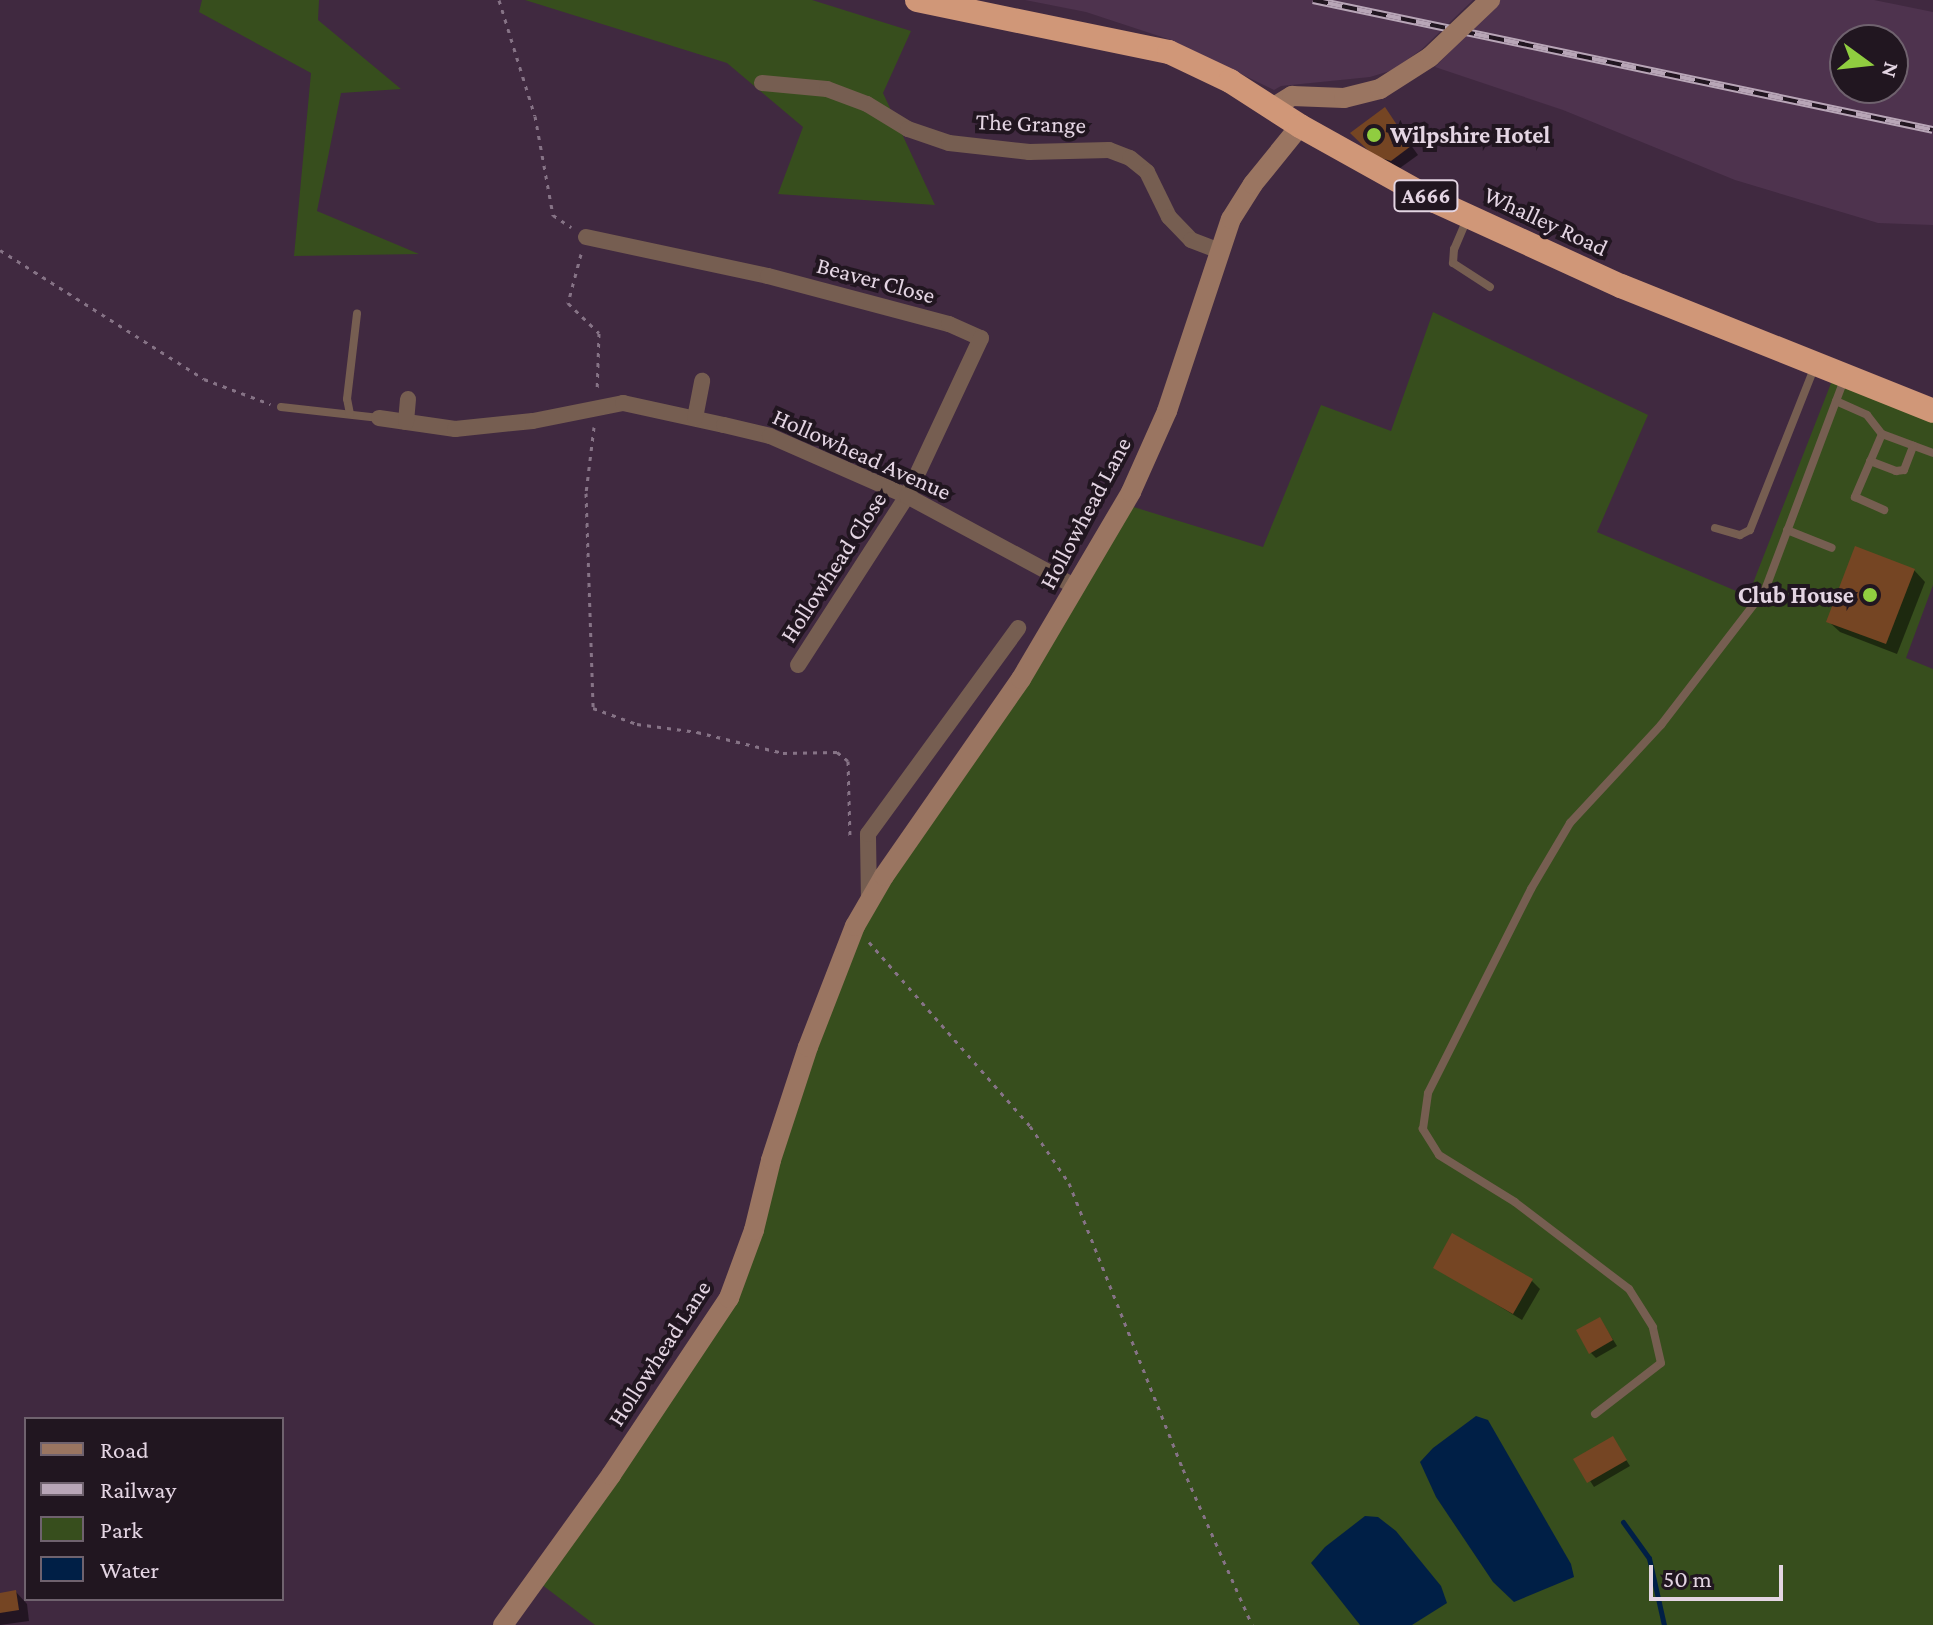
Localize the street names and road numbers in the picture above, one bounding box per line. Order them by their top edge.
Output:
street label: The Grange [975,107,1087,139]
road number: A666 [1392,178,1460,214]
street label: Whalley Road [1479,180,1613,262]
street label: Beaver Close [814,250,938,310]
street label: Hollowhead Avenue [768,402,956,506]
street label: Hollowhead Lane [1033,432,1137,594]
street label: Hollowhead Close [774,486,892,648]
street label: Hollowhead Lane [601,1275,717,1431]

